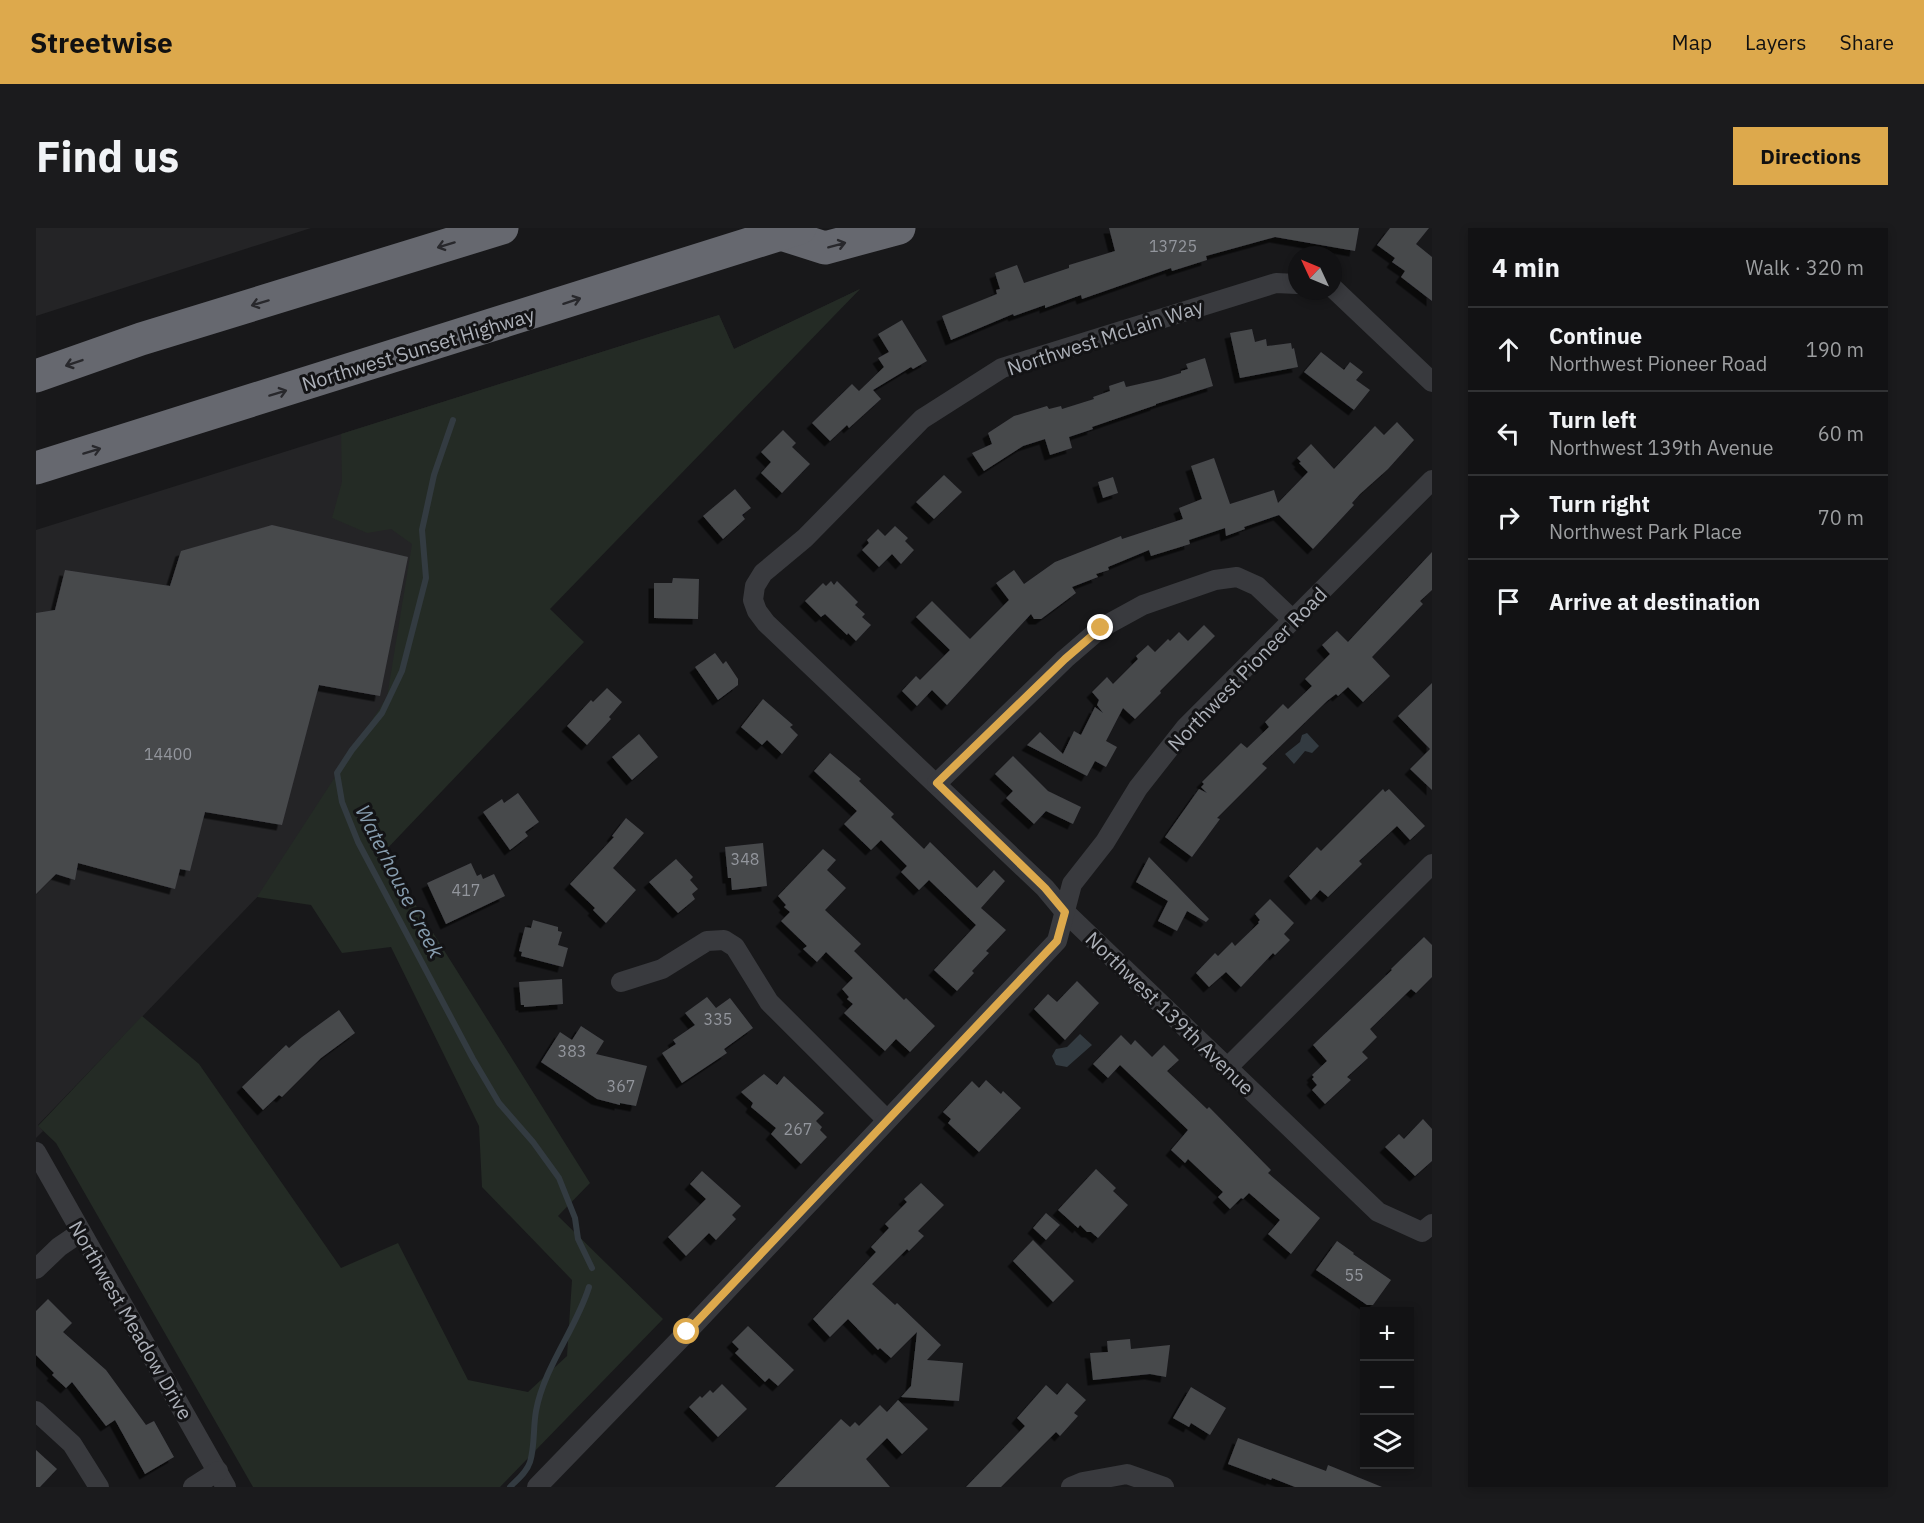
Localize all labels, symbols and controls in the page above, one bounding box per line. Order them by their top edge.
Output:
text: Streetwise [30,24,173,61]
text: Map [1672,28,1712,56]
text: Layers [1745,28,1807,56]
text: Share [1840,28,1894,56]
button: Directions [1733,127,1888,185]
text: Find us [36,129,179,184]
house number: 13725 [1149,236,1197,256]
one-way arrow [827,238,846,250]
one-way arrow [437,240,456,251]
north arrow [1288,246,1342,300]
text: 4 min [1492,250,1560,284]
text: Walk · 320 m [1746,254,1864,281]
street label: Northwest McLain Way [1003,293,1207,381]
one-way arrow [562,294,581,305]
one-way arrow [251,298,270,309]
street label: Northwest Sunset Highway [298,301,538,397]
text: Continue [1549,321,1642,350]
icon: ahead [1492,333,1525,366]
text: 190 m [1806,336,1864,363]
text: Northwest Pioneer Road [1549,350,1767,377]
one-way arrow [65,358,84,369]
one-way arrow [268,387,287,398]
text: Turn left [1549,405,1637,434]
icon: left [1492,417,1525,450]
text: 60 m [1818,420,1864,447]
text: Northwest 139th Avenue [1549,434,1774,461]
one-way arrow [82,445,101,456]
text: Turn right [1549,489,1650,518]
icon: right [1492,501,1525,534]
text: 70 m [1818,504,1864,531]
text: Northwest Park Place [1549,518,1742,545]
street label: Northwest Pioneer Road [1161,581,1333,757]
icon: arrive [1492,585,1525,618]
text: Arrive at destination [1549,587,1760,616]
route end [1087,614,1113,640]
house number: 14400 [144,744,192,764]
water label: Waterhouse Creek [349,800,451,963]
house number: 348 [731,849,759,869]
house number: 417 [452,880,480,900]
street label: Northwest 139th Avenue [1080,925,1260,1101]
house number: 335 [704,1009,732,1029]
house number: 383 [558,1041,586,1061]
house number: 367 [607,1076,635,1096]
house number: 267 [784,1119,812,1139]
street label: Northwest Meadow Drive [63,1216,199,1425]
house number: 55 [1344,1265,1364,1285]
map controls [1360,1307,1414,1469]
button: + [1360,1307,1414,1361]
route start [673,1318,699,1344]
button: − [1360,1361,1414,1415]
button: layers [1360,1415,1414,1469]

